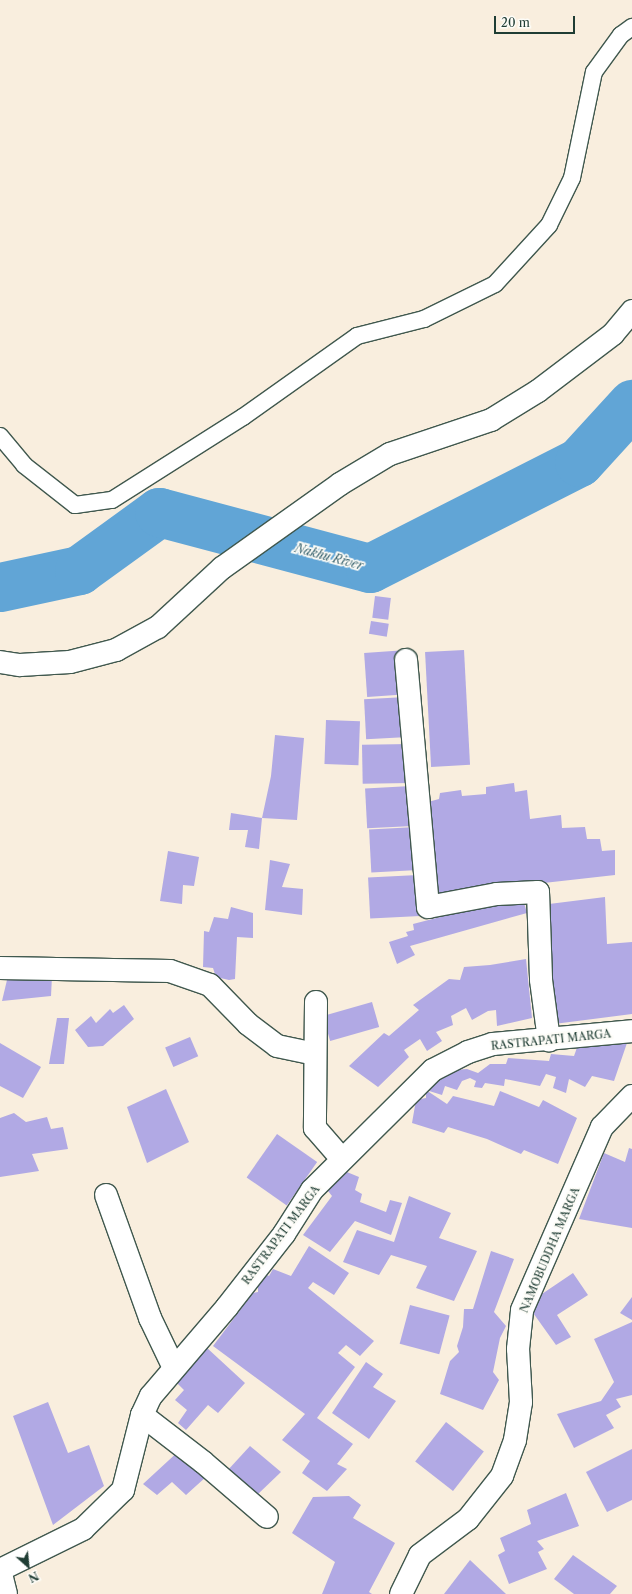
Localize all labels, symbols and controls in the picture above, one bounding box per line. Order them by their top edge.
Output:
scale bar [496,8,577,34]
text: 20 m [501,15,530,30]
water label: Nakhu River [293,541,365,573]
street label: RASTRAPATI MARGA [490,1027,612,1053]
street label: RASTRAPATI MARGA [239,1183,323,1287]
street label: NAMOBUDDHA MARGA [517,1185,583,1315]
north arrow [8,1546,48,1586]
text: N [26,1568,41,1585]

